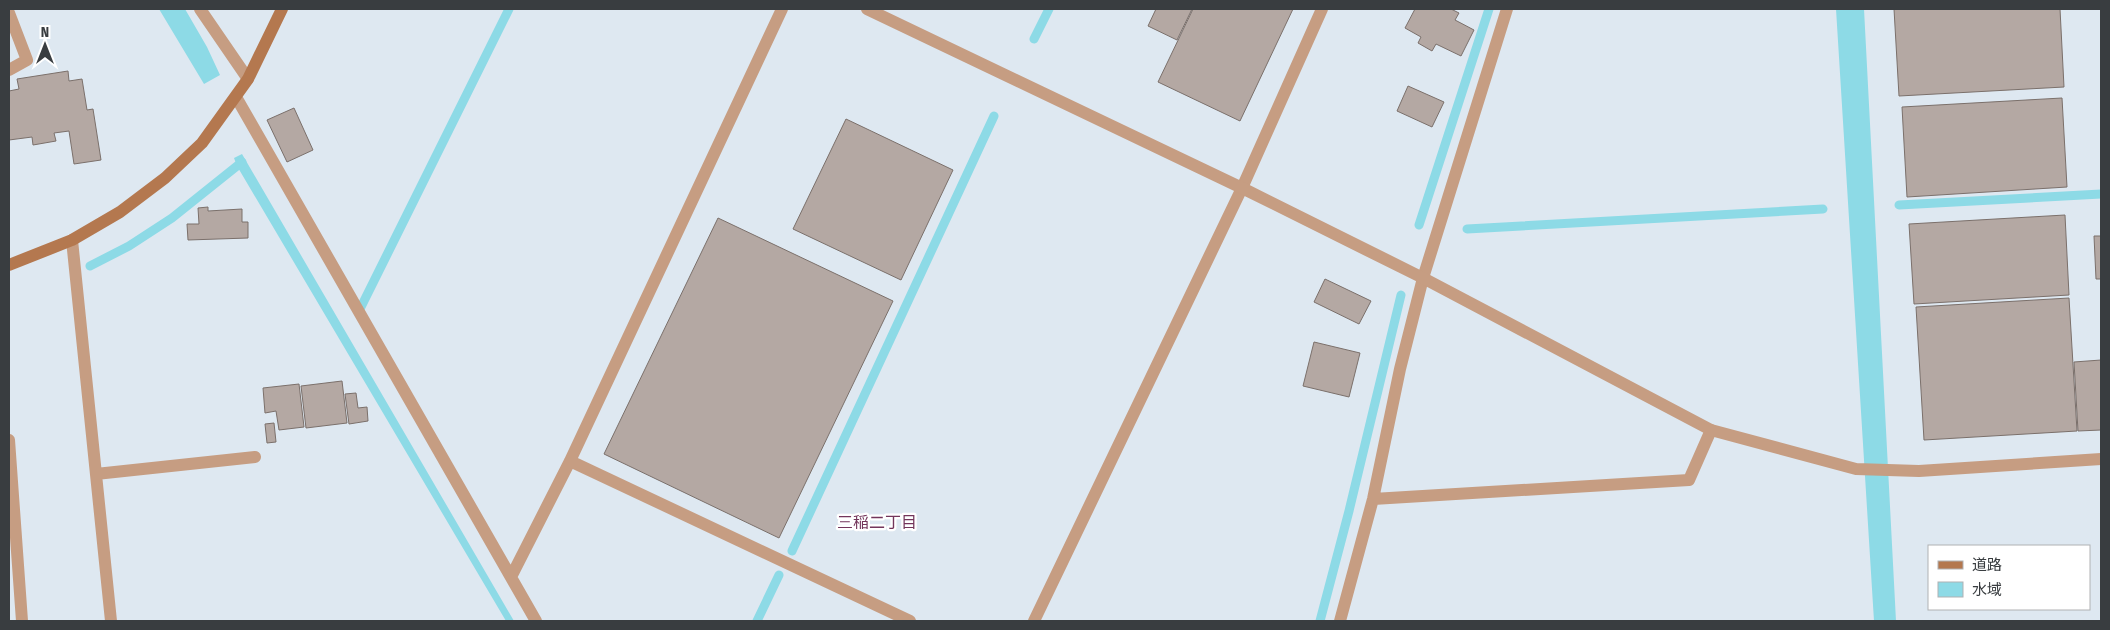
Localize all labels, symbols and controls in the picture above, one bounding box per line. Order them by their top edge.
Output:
north arrow [20,20,70,70]
text: N [41,24,49,41]
district label: 三稲二丁目 [837,513,917,532]
legend [1928,545,2090,610]
text: 道路 [1972,556,2002,574]
text: 水域 [1972,581,2002,599]

